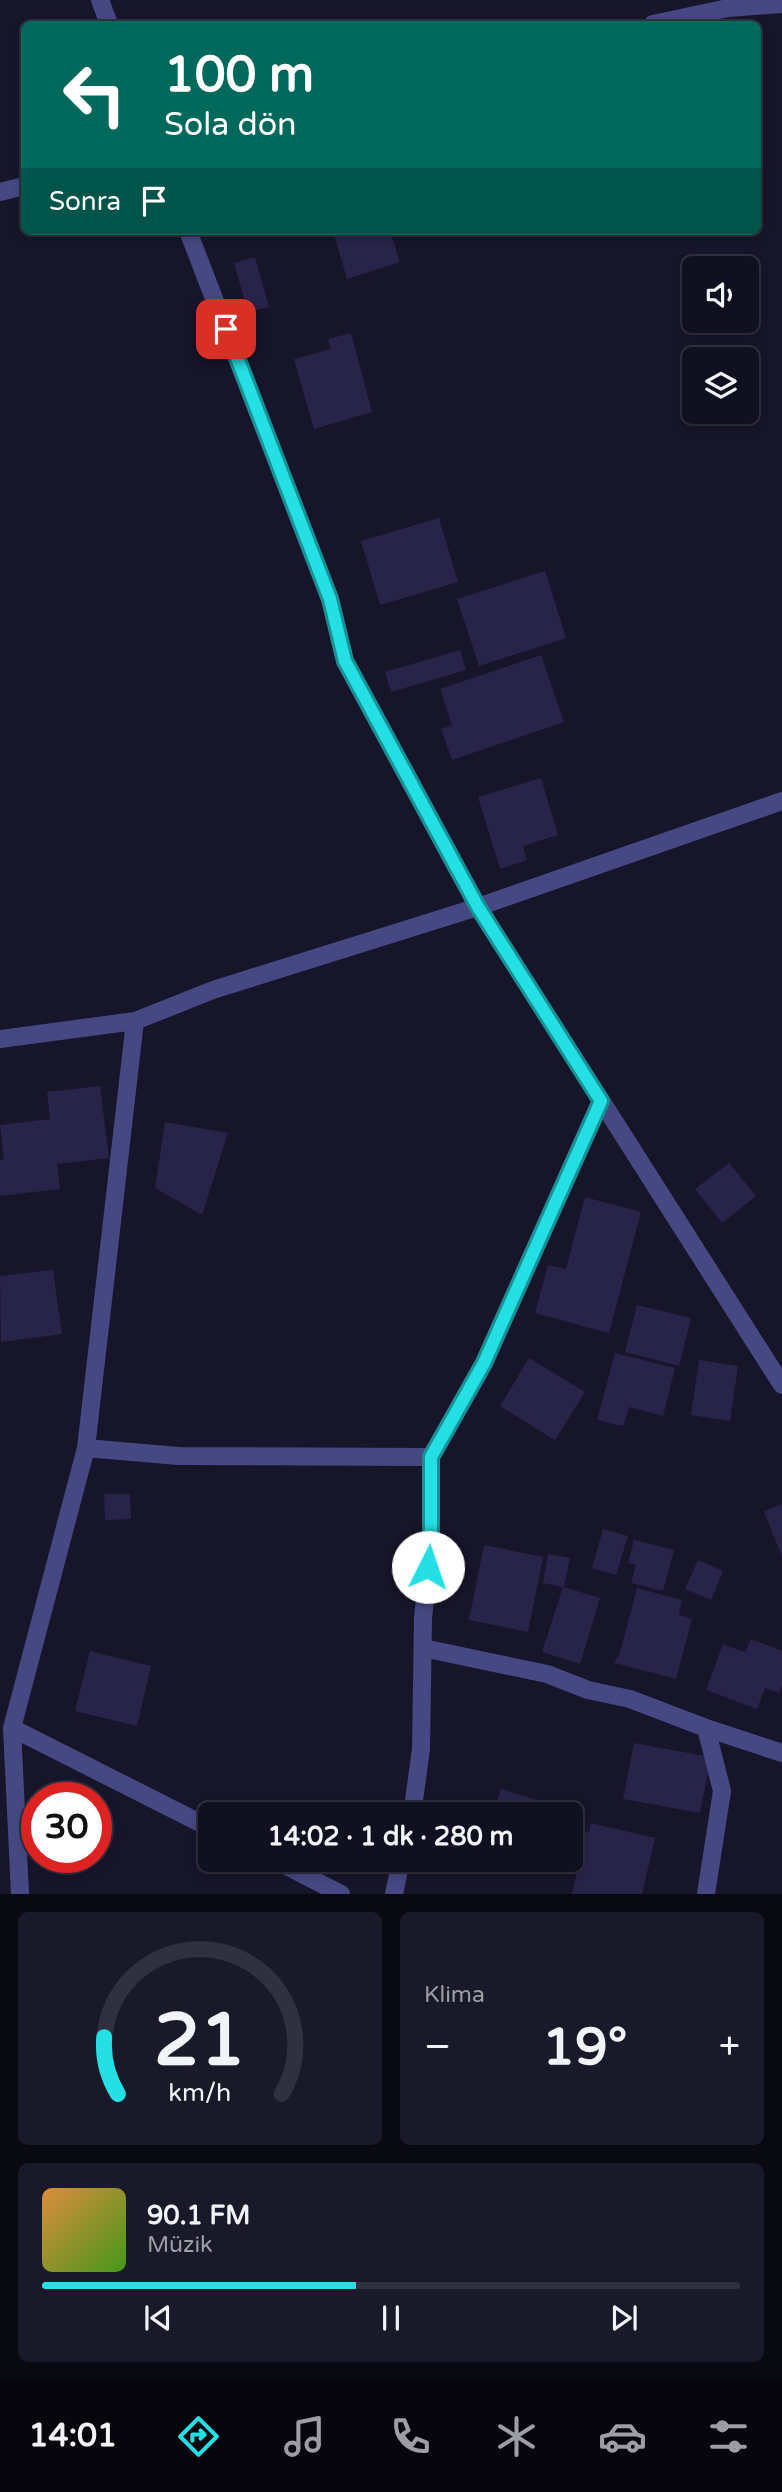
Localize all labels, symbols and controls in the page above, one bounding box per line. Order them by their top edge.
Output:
text: 100 m [164,46,314,105]
icon: left [49,49,140,140]
text: Sola dön [164,106,297,144]
icon: arrive [135,182,173,220]
text: Sonra [49,186,121,217]
map controls [682,256,759,424]
button: sound [682,256,759,333]
pin [196,299,256,359]
icon: arrive [207,310,245,348]
button: layers [682,347,759,424]
position arrow [391,1530,465,1604]
speed limit sign: 30 [21,1782,112,1873]
text: 14:02 · 1 dk · 280 m [268,1821,513,1852]
text: Klima [424,1981,485,2009]
text: 21 [154,1998,246,2086]
text: 19° [542,2016,627,2079]
text: − [424,2024,451,2070]
text: + [719,2024,740,2070]
text: km/h [169,2078,231,2108]
text: 90.1 FM [147,2200,250,2231]
text: Müzik [147,2231,213,2259]
icon: previous [139,2299,177,2337]
icon: pause [372,2299,410,2337]
icon: next [605,2299,643,2337]
icon: directions [174,2412,223,2461]
icon: music [280,2412,329,2461]
icon: phone [386,2412,435,2461]
icon: climate [492,2412,541,2461]
icon: car [598,2412,647,2461]
icon: filters [704,2412,753,2461]
text: 14:01 [29,2417,117,2455]

